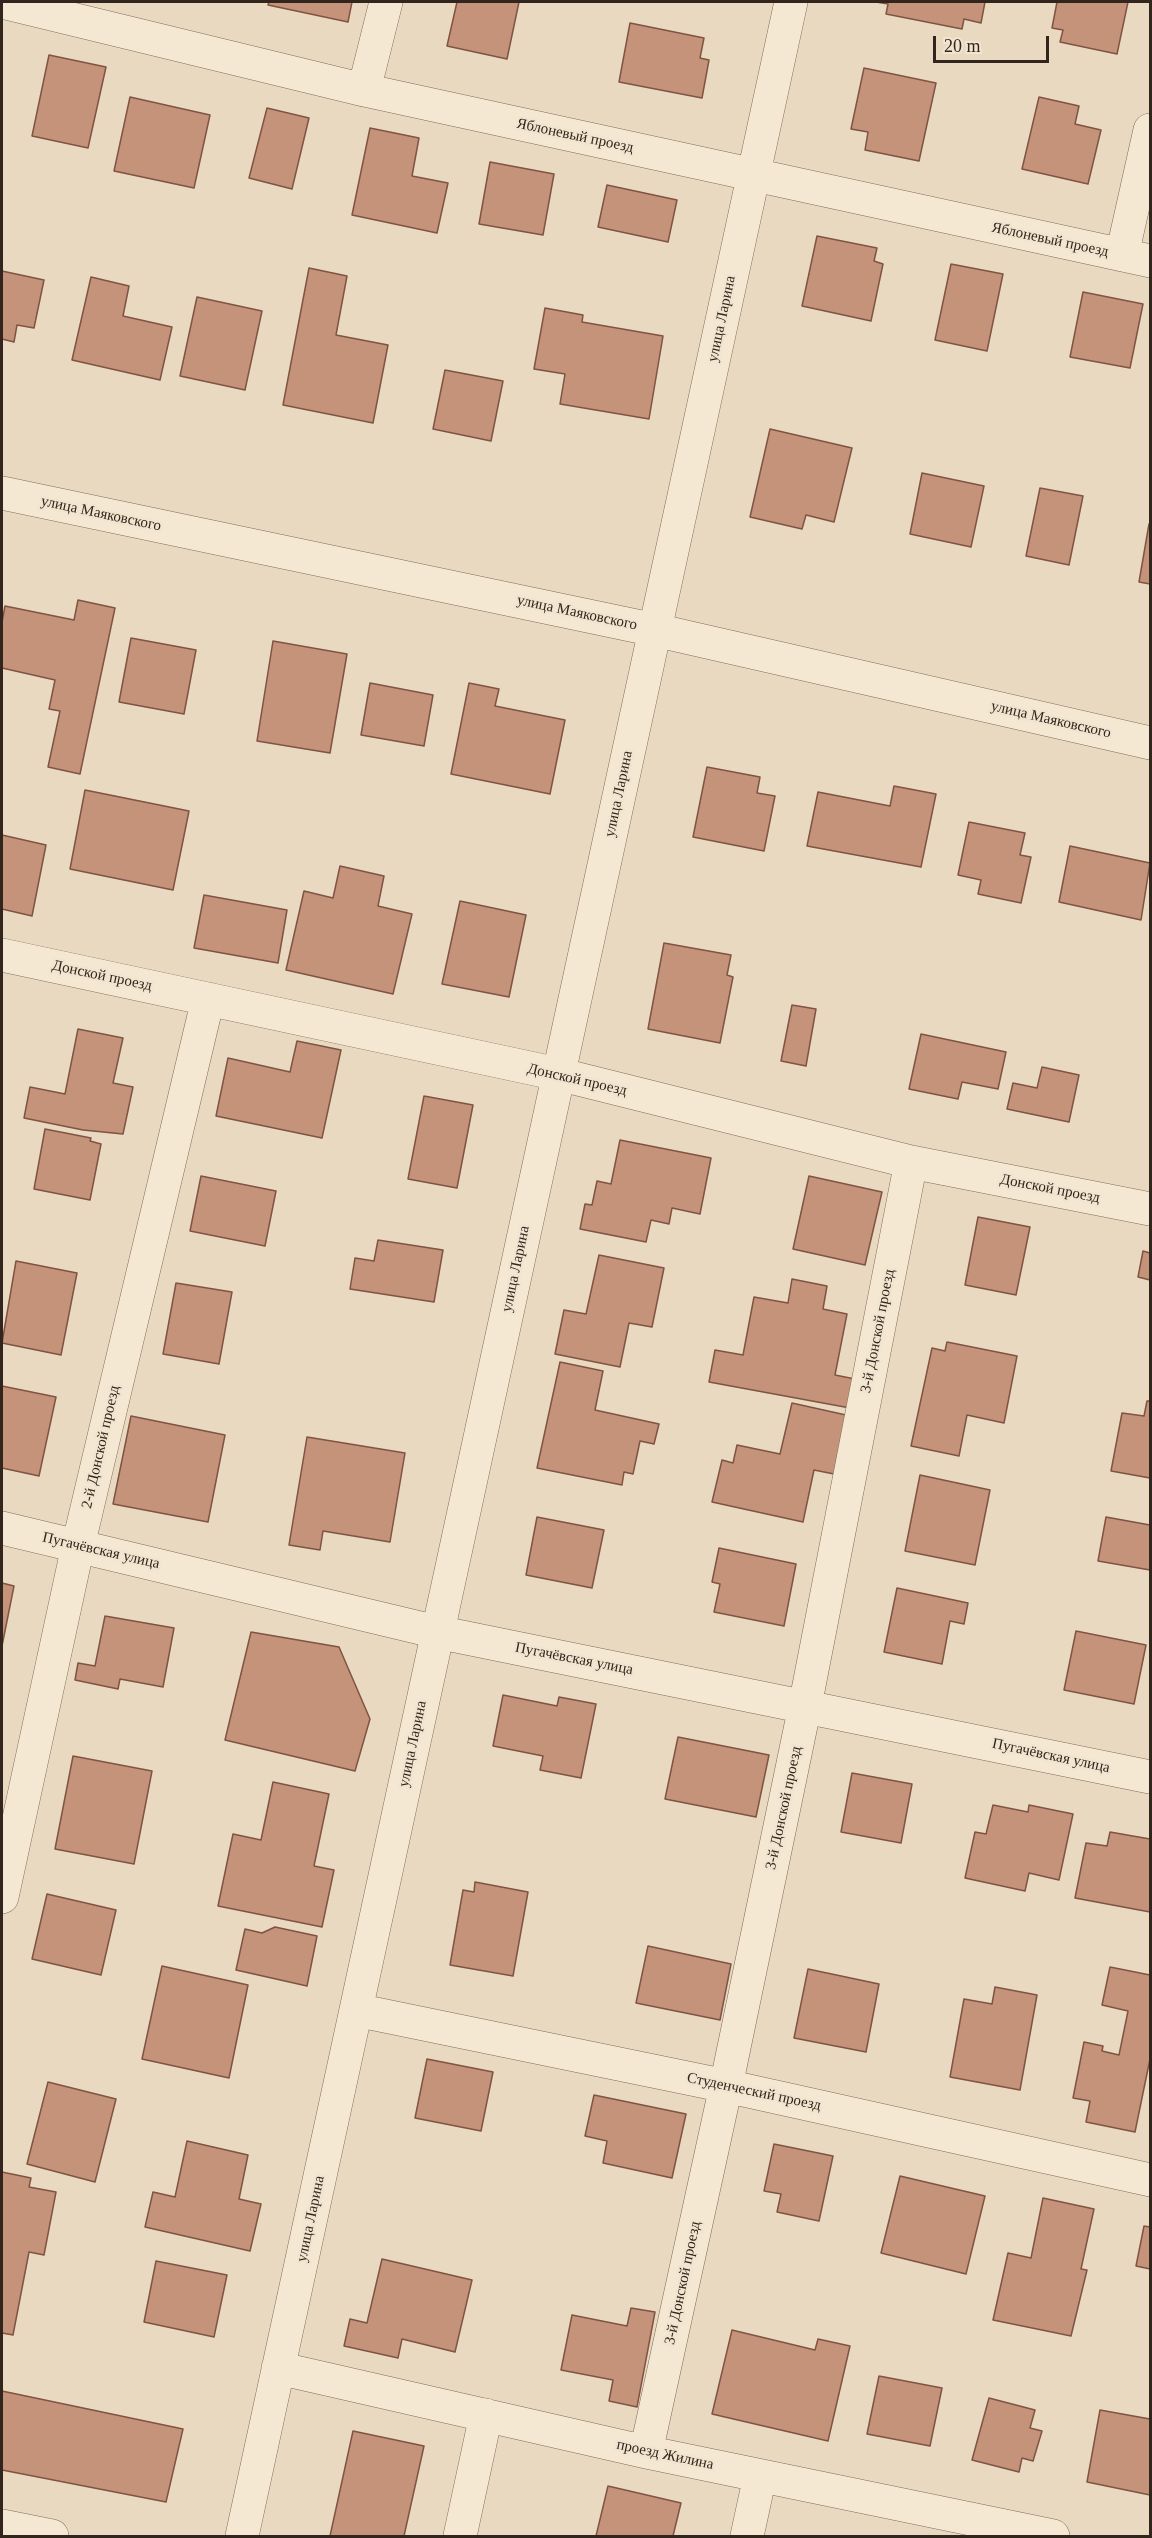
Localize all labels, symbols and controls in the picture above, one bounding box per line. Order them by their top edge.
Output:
scale bar [936,24,1052,62]
text: 20 m [944,36,981,56]
street label: Яблоневый проезд [515,115,635,157]
street label: Яблоневый проезд [990,219,1110,261]
street label: улица Ларина [704,274,740,364]
street label: улица Маяковского [39,492,163,536]
street label: улица Маяковского [515,591,639,635]
street label: улица Маяковского [989,697,1113,743]
street label: улица Ларина [601,749,637,839]
street label: Донской проезд [50,957,154,995]
street label: Донской проезд [525,1060,629,1100]
street label: Донской проезд [998,1170,1102,1208]
street label: улица Ларина [498,1224,534,1314]
street label: 3-й Донской проезд [857,1268,899,1394]
street label: 2-й Донской проезд [78,1384,124,1510]
street label: Пугачёвская улица [41,1529,161,1573]
street label: Пугачёвская улица [513,1639,635,1679]
street label: улица Ларина [395,1699,431,1789]
street label: Пугачёвская улица [991,1735,1111,1777]
street label: 3-й Донской проезд [762,1745,806,1871]
street label: Студенческий проезд [685,2069,823,2115]
street label: улица Ларина [293,2174,329,2264]
street label: 3-й Донской проезд [661,2220,705,2346]
street label: проезд Жилина [615,2436,715,2474]

